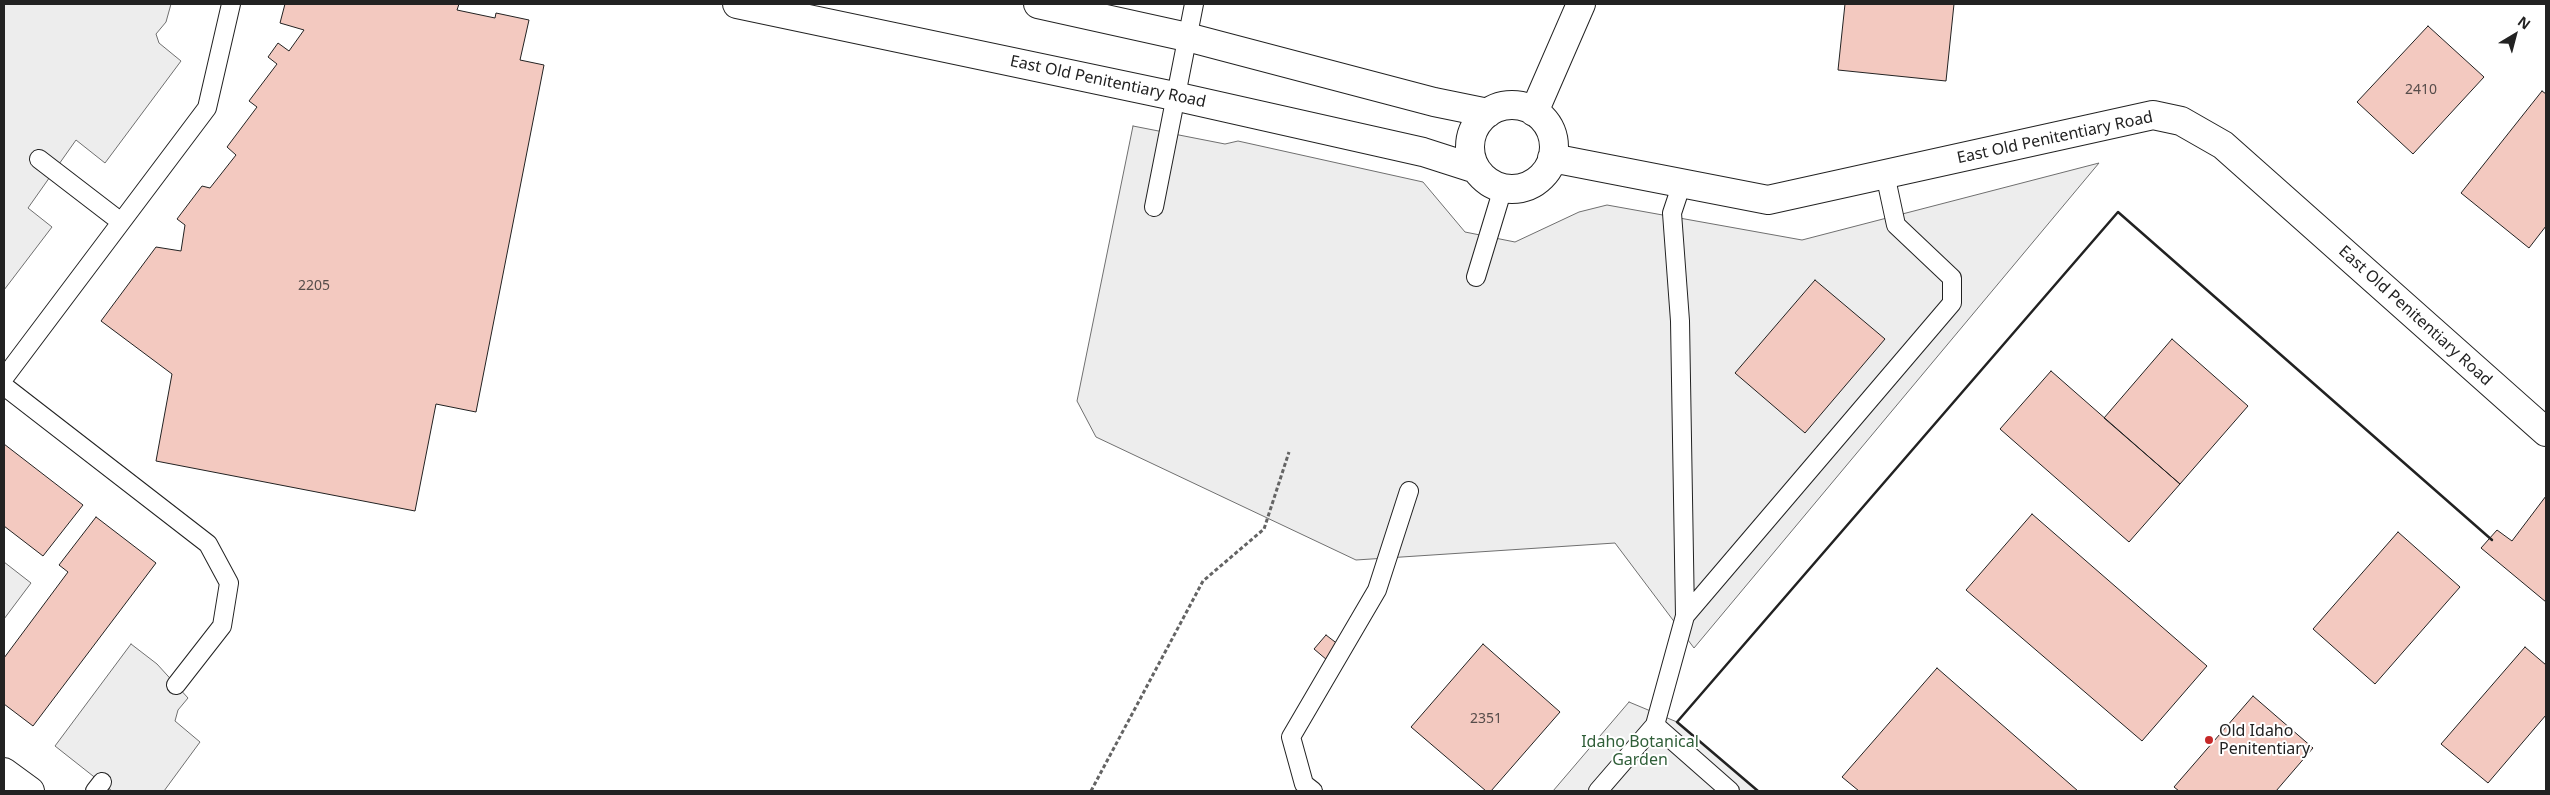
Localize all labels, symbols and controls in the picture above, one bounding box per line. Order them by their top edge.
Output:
north arrow [2490,10,2540,60]
text: N [2514,12,2535,34]
street label: East Old Penitentiary Road [1008,52,1208,112]
house number: 2410 [2405,82,2437,98]
street label: East Old Penitentiary Road [1955,108,2155,168]
street label: East Old Penitentiary Road [2334,242,2496,390]
house number: 2205 [298,278,330,294]
house number: 2351 [1470,711,1502,727]
place label: Old Idaho Penitentiary [2219,721,2310,759]
park label: Idaho Botanical Garden [1581,732,1699,770]
marker: Old Idaho Penitentiary [2203,734,2215,746]

